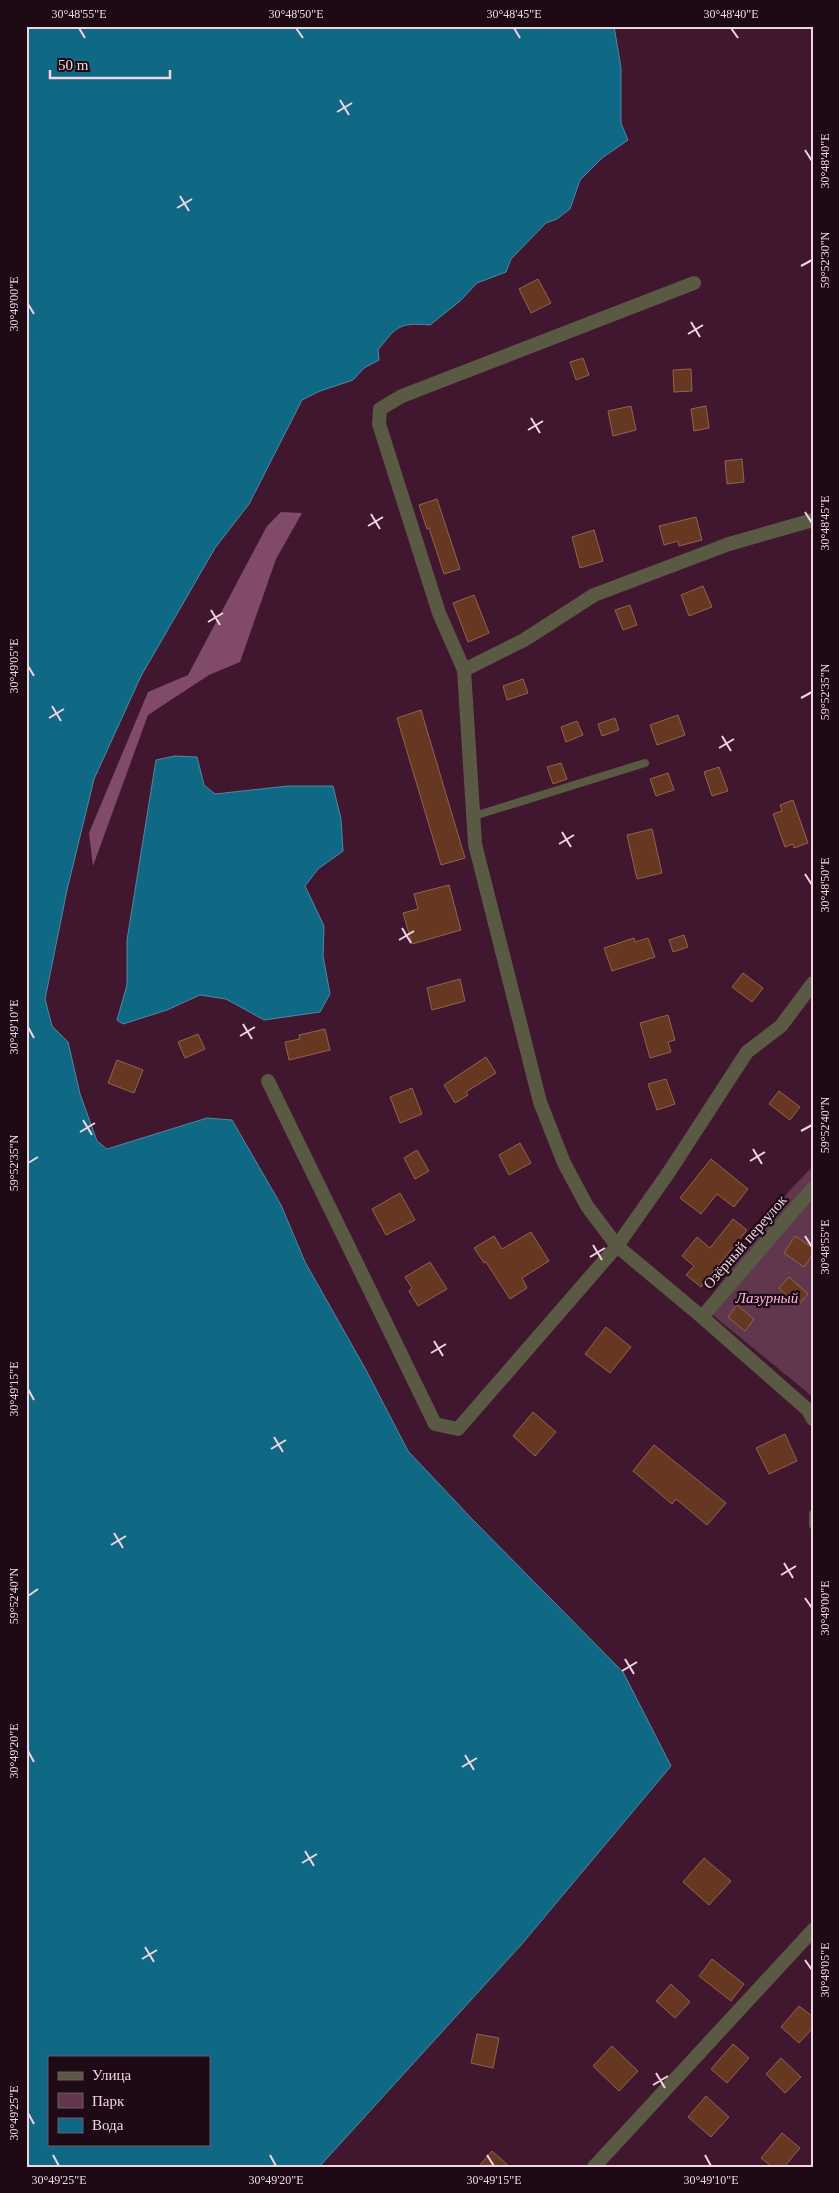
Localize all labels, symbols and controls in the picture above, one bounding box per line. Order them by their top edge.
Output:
text: 30°48'55"E [51,7,107,21]
text: 30°48'50"E [268,7,324,21]
text: 30°48'45"E [486,7,542,21]
text: 30°48'40"E [703,7,759,21]
scale bar [50,48,170,80]
text: 50 m [58,57,89,73]
text: 30°48'40"E [818,133,832,189]
text: 59°52'30"N [818,231,832,288]
text: 30°49'00"E [7,276,21,332]
text: 30°48'45"E [818,495,832,551]
text: 30°49'05"E [7,638,21,694]
text: 59°52'35"N [818,663,832,720]
text: 30°48'50"E [818,857,832,913]
text: 30°49'10"E [7,999,21,1055]
text: 59°52'40"N [818,1096,832,1153]
text: 59°52'35"N [7,1134,21,1191]
street label: Озёрный переулок [700,1192,790,1292]
text: 30°48'55"E [818,1219,832,1275]
park label: Лазурный [735,1290,799,1306]
text: 30°49'15"E [7,1361,21,1417]
text: 59°52'40"N [7,1567,21,1624]
text: 30°49'00"E [818,1580,832,1636]
text: 30°49'20"E [7,1723,21,1779]
text: 30°49'05"E [818,1942,832,1998]
legend [48,2056,210,2146]
text: Улица [92,2067,131,2083]
text: 30°49'25"E [7,2085,21,2141]
text: Парк [92,2093,125,2109]
text: Вода [92,2117,124,2133]
text: 30°49'25"E [31,2173,87,2187]
text: 30°49'20"E [248,2173,304,2187]
text: 30°49'15"E [466,2173,522,2187]
text: 30°49'10"E [683,2173,739,2187]

